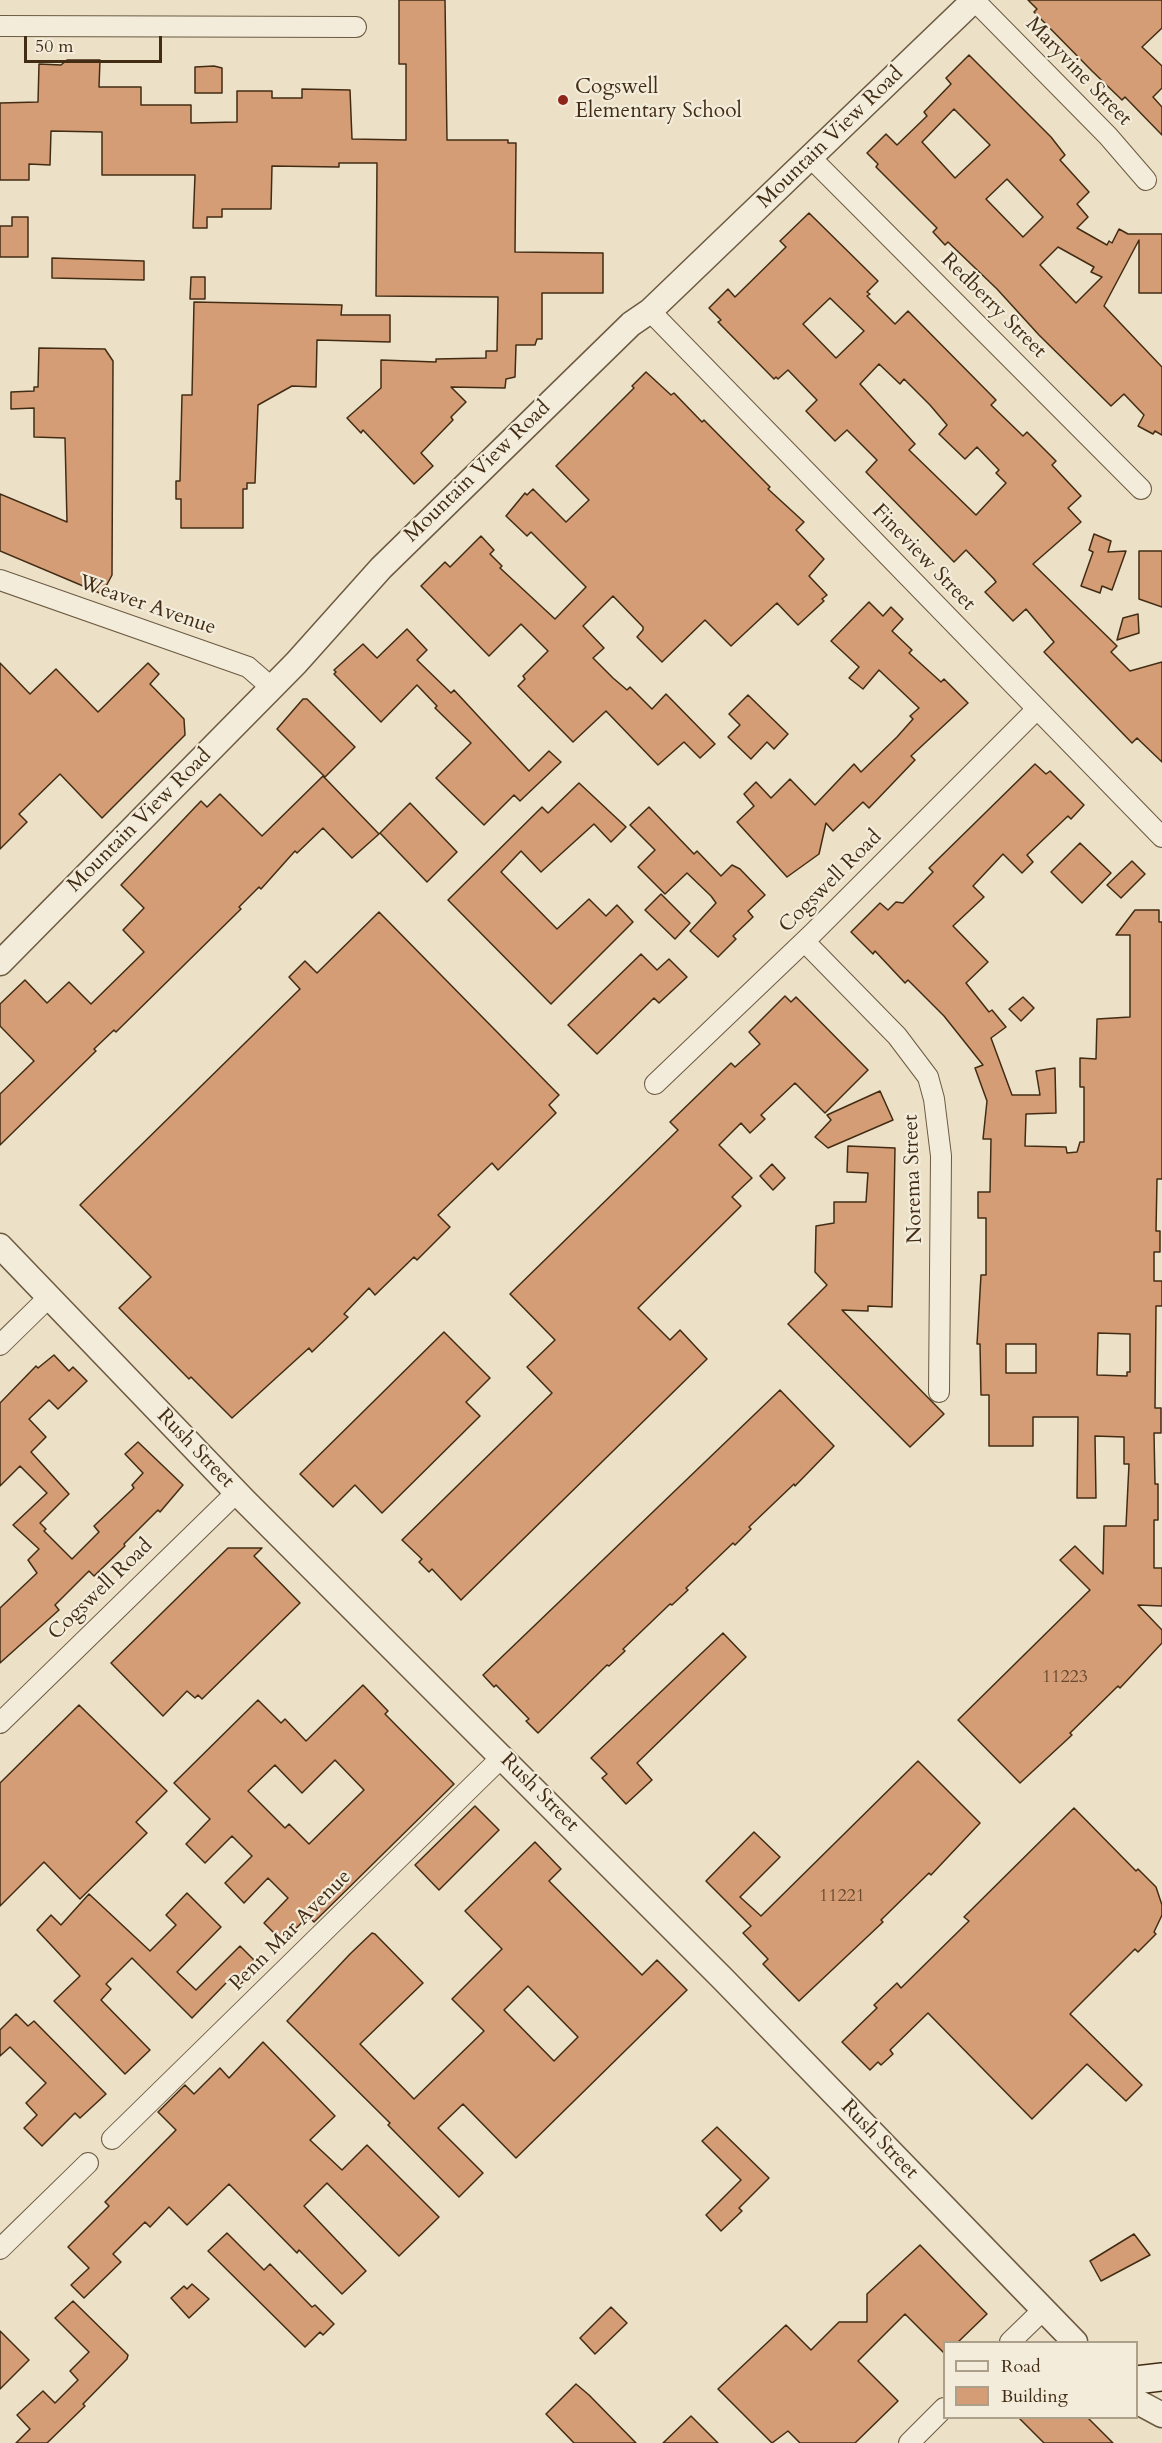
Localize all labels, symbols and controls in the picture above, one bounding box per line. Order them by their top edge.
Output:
street label: Maryvine Street [1020,12,1136,132]
scale bar [27,24,165,62]
text: 50 m [35,34,74,59]
street label: Mountain View Road [753,62,909,214]
place label: Cogswell Elementary School [575,75,742,125]
marker: Cogswell Elementary School [556,93,570,107]
street label: Redberry Street [935,248,1051,364]
street label: Mountain View Road [400,396,556,548]
street label: Fineview Street [866,499,980,617]
street label: Weaver Avenue [75,571,219,641]
street label: Mountain View Road [63,744,217,898]
street label: Cogswell Road [774,825,888,939]
street label: Norema Street [899,1114,929,1244]
street label: Rush Street [151,1404,239,1494]
street label: Cogswell Road [44,1534,158,1646]
house number: 11223 [1042,1667,1088,1689]
street label: Rush Street [494,1748,584,1838]
street label: Penn Mar Avenue [225,1865,357,1997]
house number: 11221 [819,1886,865,1908]
street label: Rush Street [835,2095,923,2185]
legend [943,2341,1138,2419]
text: Road [1001,2354,1041,2379]
text: Building [1001,2384,1068,2409]

